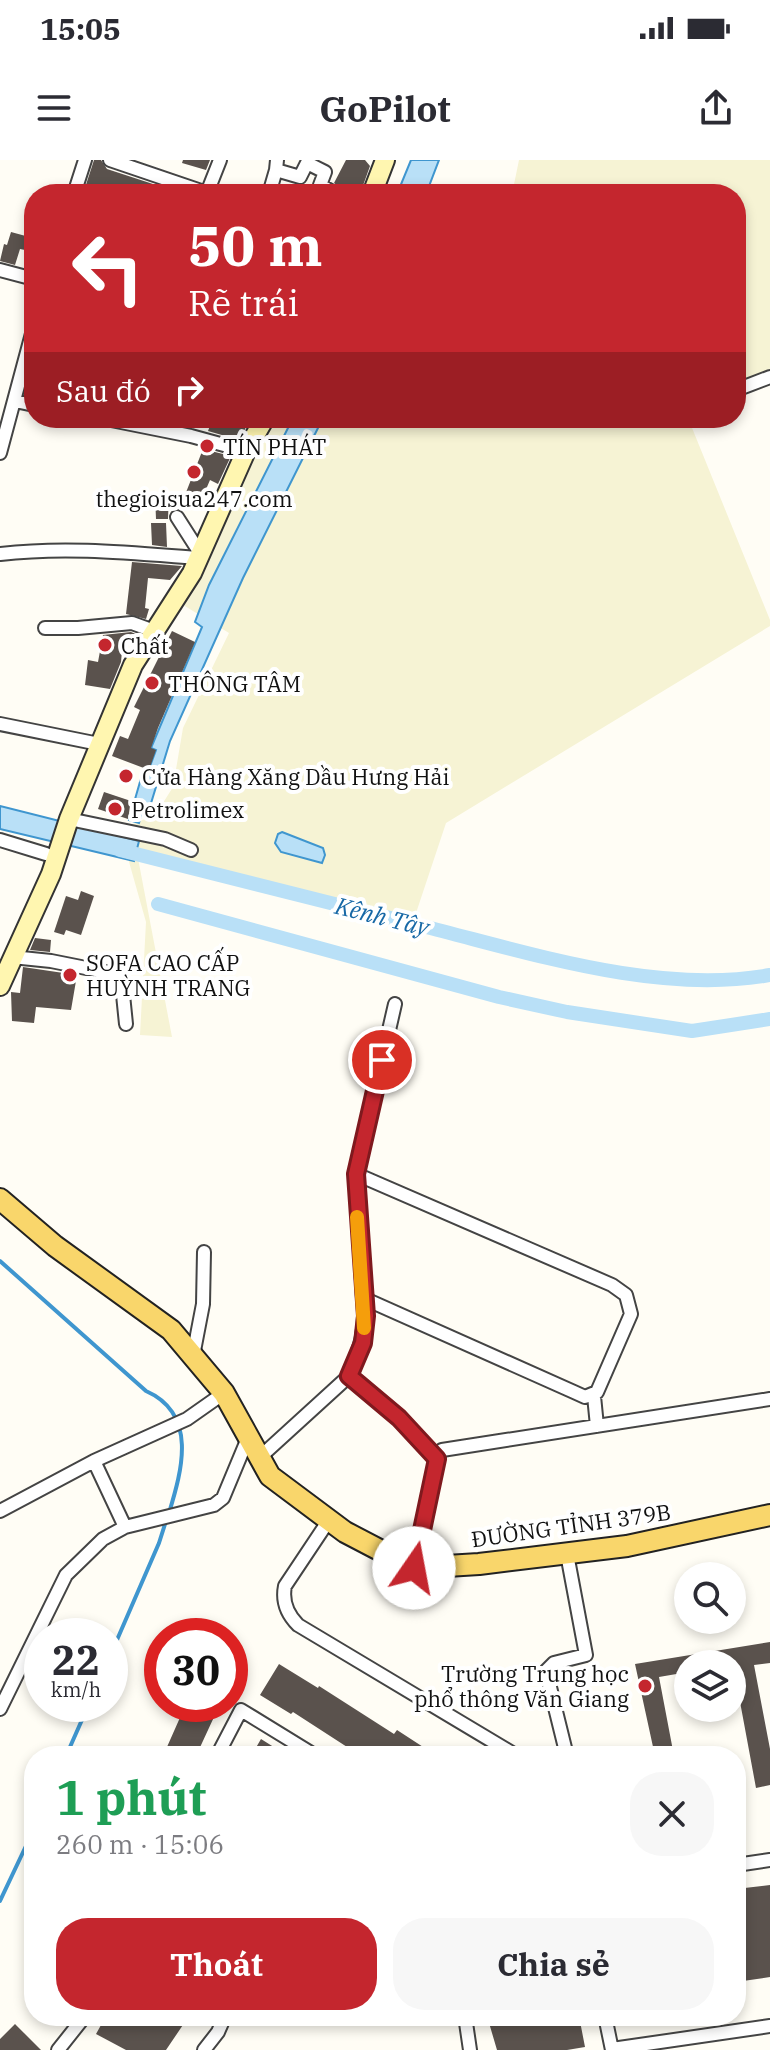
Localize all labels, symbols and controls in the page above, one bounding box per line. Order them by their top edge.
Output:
text: 15:05 [40,9,121,48]
text: GoPilot [319,85,451,132]
icon: menu [32,86,76,130]
icon: share [694,86,738,130]
text: 50 m [188,209,323,281]
icon: left [56,216,160,320]
text: Rẽ trái [188,279,299,326]
icon: right [167,368,211,412]
text: Sau đó [56,371,151,410]
place label: TÍN PHÁT [223,432,326,461]
marker: TÍN PHÁT [198,437,216,455]
marker: thegioisua247.com [185,463,203,481]
place label: thegioisua247.com [95,484,293,513]
place label: Chất [121,631,169,660]
marker: Chất [96,636,114,654]
place label: THÔNG TÂM [168,669,301,698]
marker: THÔNG TÂM [143,674,161,692]
place label: Cửa Hàng Xăng Dầu Hưng Hải [142,762,450,791]
marker: Cửa Hàng Xăng Dầu Hưng Hải [117,767,135,785]
place label: Petrolimex [131,795,244,824]
marker: Petrolimex [106,800,124,818]
water label: Kênh Tây [331,889,434,944]
place label: SOFA CAO CẤP HUỲNH TRANG [86,946,250,1002]
marker: SOFA CAO CẤP HUỲNH TRANG [61,966,79,984]
pin [348,1026,416,1094]
icon: arrive [360,1038,404,1082]
street label: ĐƯỜNG TỈNH 379B [469,1497,673,1553]
position arrow [372,1526,456,1610]
map controls [674,1562,746,1722]
button: search [674,1562,746,1634]
speed limit sign: 30 [144,1618,248,1722]
text: 22 [52,1634,100,1686]
button: layers [674,1650,746,1722]
place label: Trường Trung học phổ thông Văn Giang [414,1659,629,1713]
text: km/h [51,1676,101,1703]
marker: Trường Trung học phổ thông Văn Giang [636,1677,654,1695]
text: 1 phút [56,1766,207,1828]
button: close [630,1772,714,1856]
text: 260 m · 15:06 [56,1827,224,1861]
button: Thoát [56,1918,377,2010]
button: Chia sẻ [393,1918,714,2010]

